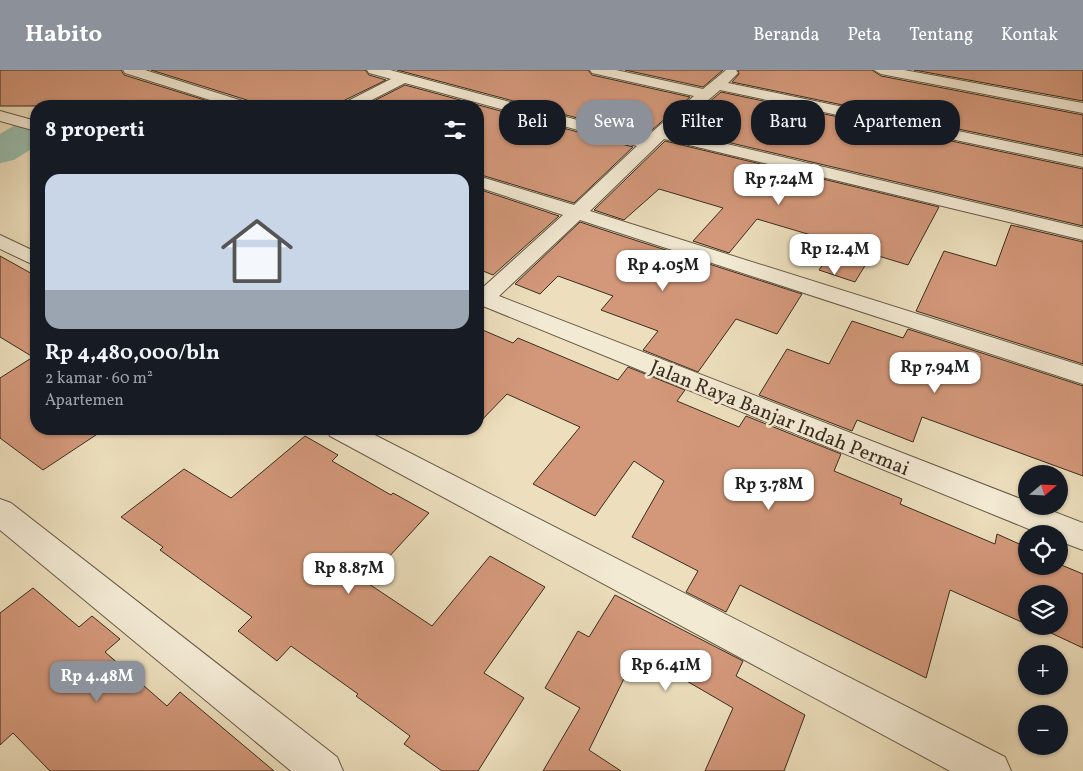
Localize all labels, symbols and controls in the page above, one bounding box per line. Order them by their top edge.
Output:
text: Habito [25,18,102,52]
text: Beranda [753,23,819,48]
text: Peta [847,23,881,48]
text: Tentang [909,23,973,48]
text: Kontak [1001,23,1058,48]
chip: Beli [499,100,566,145]
chip: Sewa [576,100,653,145]
chip: Filter [663,100,741,145]
chip: Baru [751,100,825,145]
chip: Apartemen [835,100,960,145]
text: 8 properti [45,116,145,145]
icon: filters [441,116,469,144]
pin: Rp 7.24M [727,164,831,206]
text: Rp 7.24M [745,169,813,191]
icon: home [212,206,302,296]
pin: Rp 12.4M [783,234,887,276]
text: Rp 12.4M [801,239,869,261]
pin: Rp 4.05M [611,250,715,292]
text: Rp 4.05M [627,255,699,277]
text: Rp 4,480,000/bln [45,339,220,368]
pin: Rp 7.94M [883,352,987,394]
street label: Jalan Raya Banjar Indah Permai [645,354,913,484]
text: Rp 7.94M [901,357,969,379]
text: 2 kamar · 60 m² [45,368,153,390]
text: Apartemen [45,390,124,412]
north arrow [1018,465,1068,515]
map controls [1018,465,1068,755]
pin: Rp 3.78M [717,468,821,511]
text: Rp 3.78M [735,474,803,496]
button: locate [1018,525,1068,575]
pin: Rp 8.87M [297,552,401,595]
text: Rp 8.87M [314,558,384,580]
button: layers [1018,585,1068,635]
button: + [1018,645,1068,695]
pin: Rp 6.41M [614,650,718,692]
text: Rp 6.41M [631,655,701,677]
pin: Rp 4.48M [45,660,149,703]
text: Rp 4.48M [61,666,133,688]
button: − [1018,705,1068,755]

